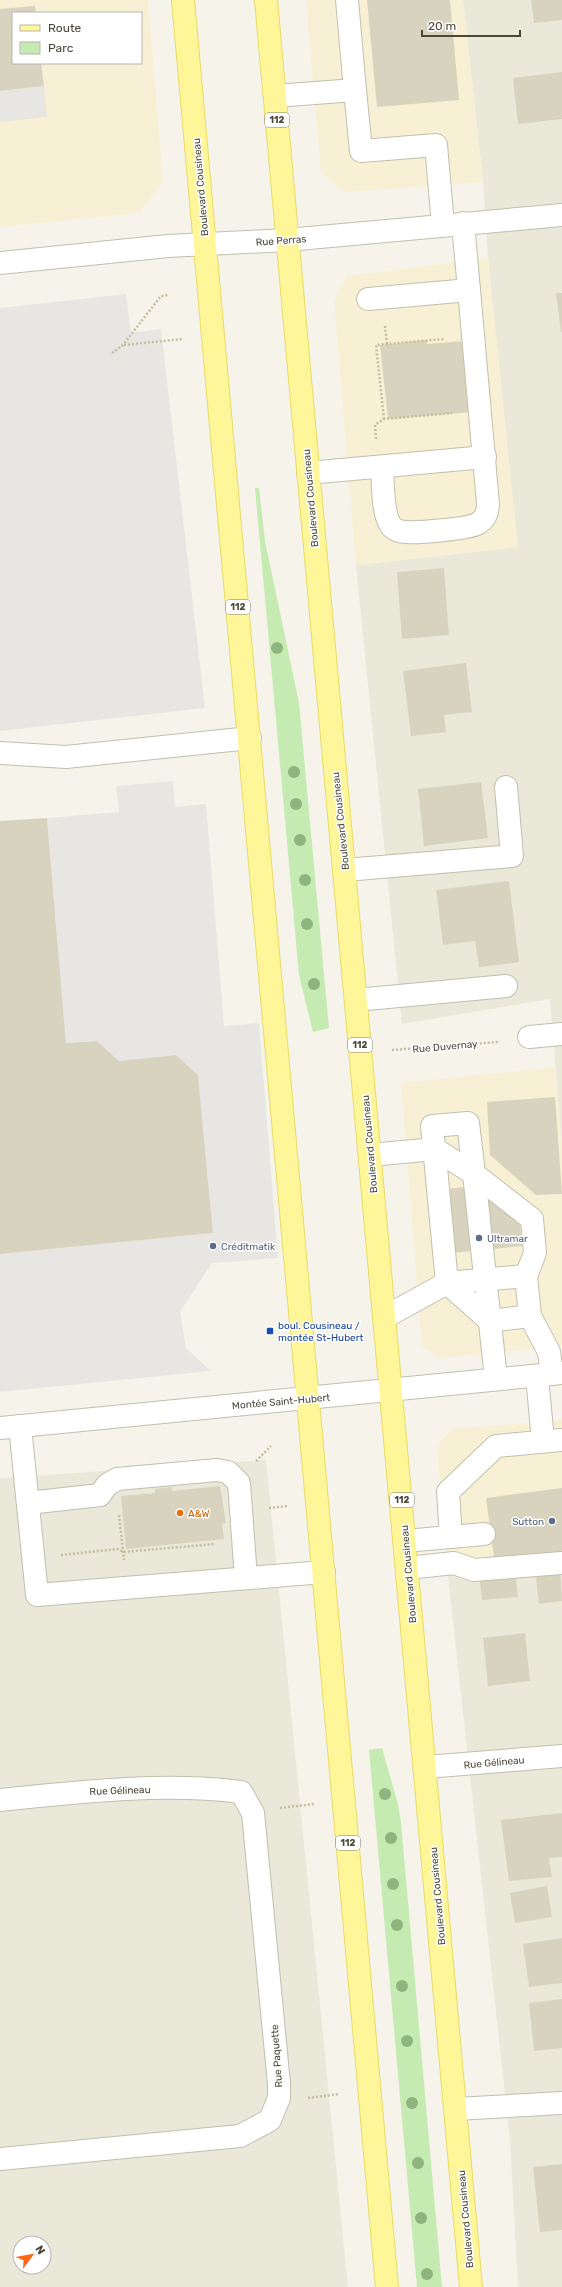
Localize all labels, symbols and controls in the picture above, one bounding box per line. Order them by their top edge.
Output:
legend [12,12,142,64]
scale bar [422,12,520,38]
text: 20 m [428,19,456,33]
text: Route [48,21,82,35]
text: Parc [48,41,74,55]
road number: 112 [265,113,289,127]
street label: Boulevard Cousineau [191,137,211,236]
street label: Rue Perras [255,233,307,249]
street label: Boulevard Cousineau [301,448,321,547]
road number: 112 [226,600,250,614]
street label: Boulevard Cousineau [330,771,352,870]
road number: 112 [348,1038,372,1052]
street label: Rue Duvernay [412,1038,479,1056]
street label: Boulevard Cousineau [360,1094,380,1193]
marker: Ultramar [474,1233,484,1243]
place label: Ultramar [487,1233,528,1245]
marker: Créditmatik [208,1241,218,1251]
place label: Créditmatik [221,1241,276,1253]
place label: boul. Cousineau / montée St-Hubert [278,1320,363,1344]
marker: boul. Cousineau / montée St-Hubert [265,1326,275,1336]
street label: Montée Saint-Hubert [232,1392,331,1412]
road number: 112 [390,1493,414,1507]
marker: A&W [175,1508,185,1518]
place label: A&W [188,1508,210,1520]
place label: Sutton [512,1516,544,1528]
marker: Sutton [547,1516,557,1526]
street label: Boulevard Cousineau [399,1524,419,1623]
street label: Rue Gélineau [463,1754,525,1772]
street label: Rue Gélineau [89,1784,151,1798]
road number: 112 [336,1836,360,1850]
street label: Boulevard Cousineau [428,1846,448,1945]
street label: Rue Paquette [269,2023,285,2088]
street label: Boulevard Cousineau [456,2169,476,2268]
north arrow [12,2235,52,2275]
text: N [32,2243,48,2257]

